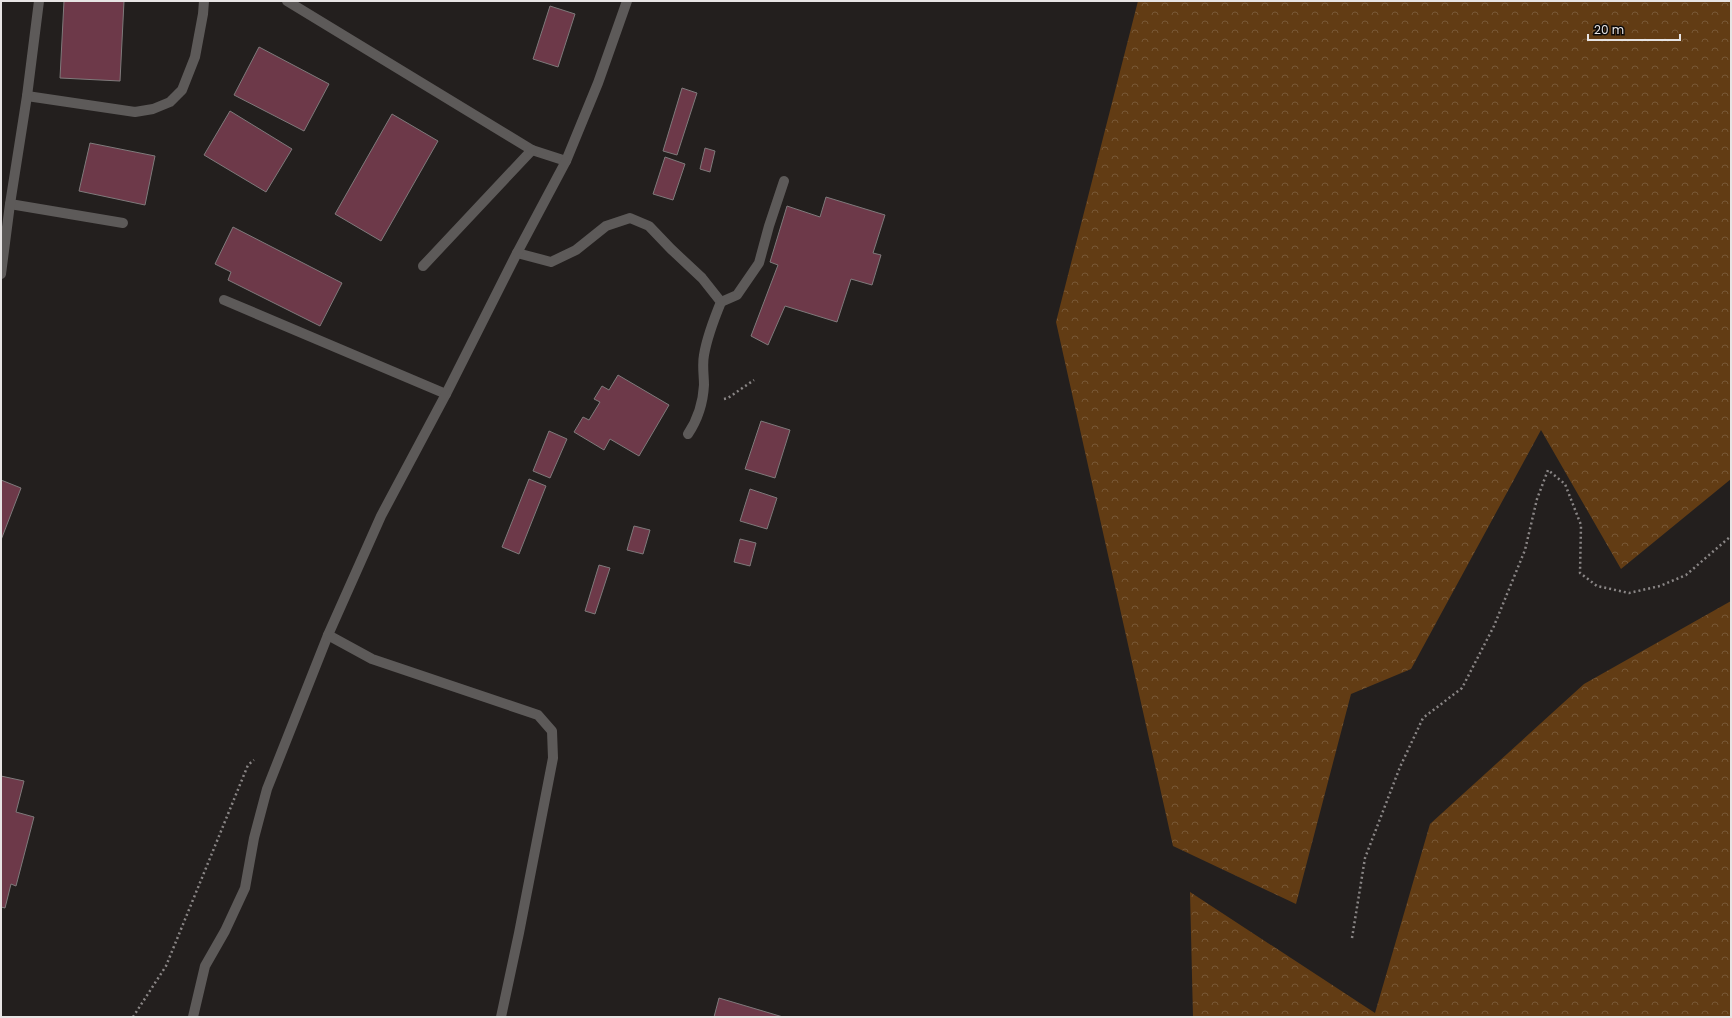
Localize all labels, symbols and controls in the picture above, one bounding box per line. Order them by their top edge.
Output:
scale bar [1588,16,1680,42]
text: 20 m [1594,21,1624,38]

